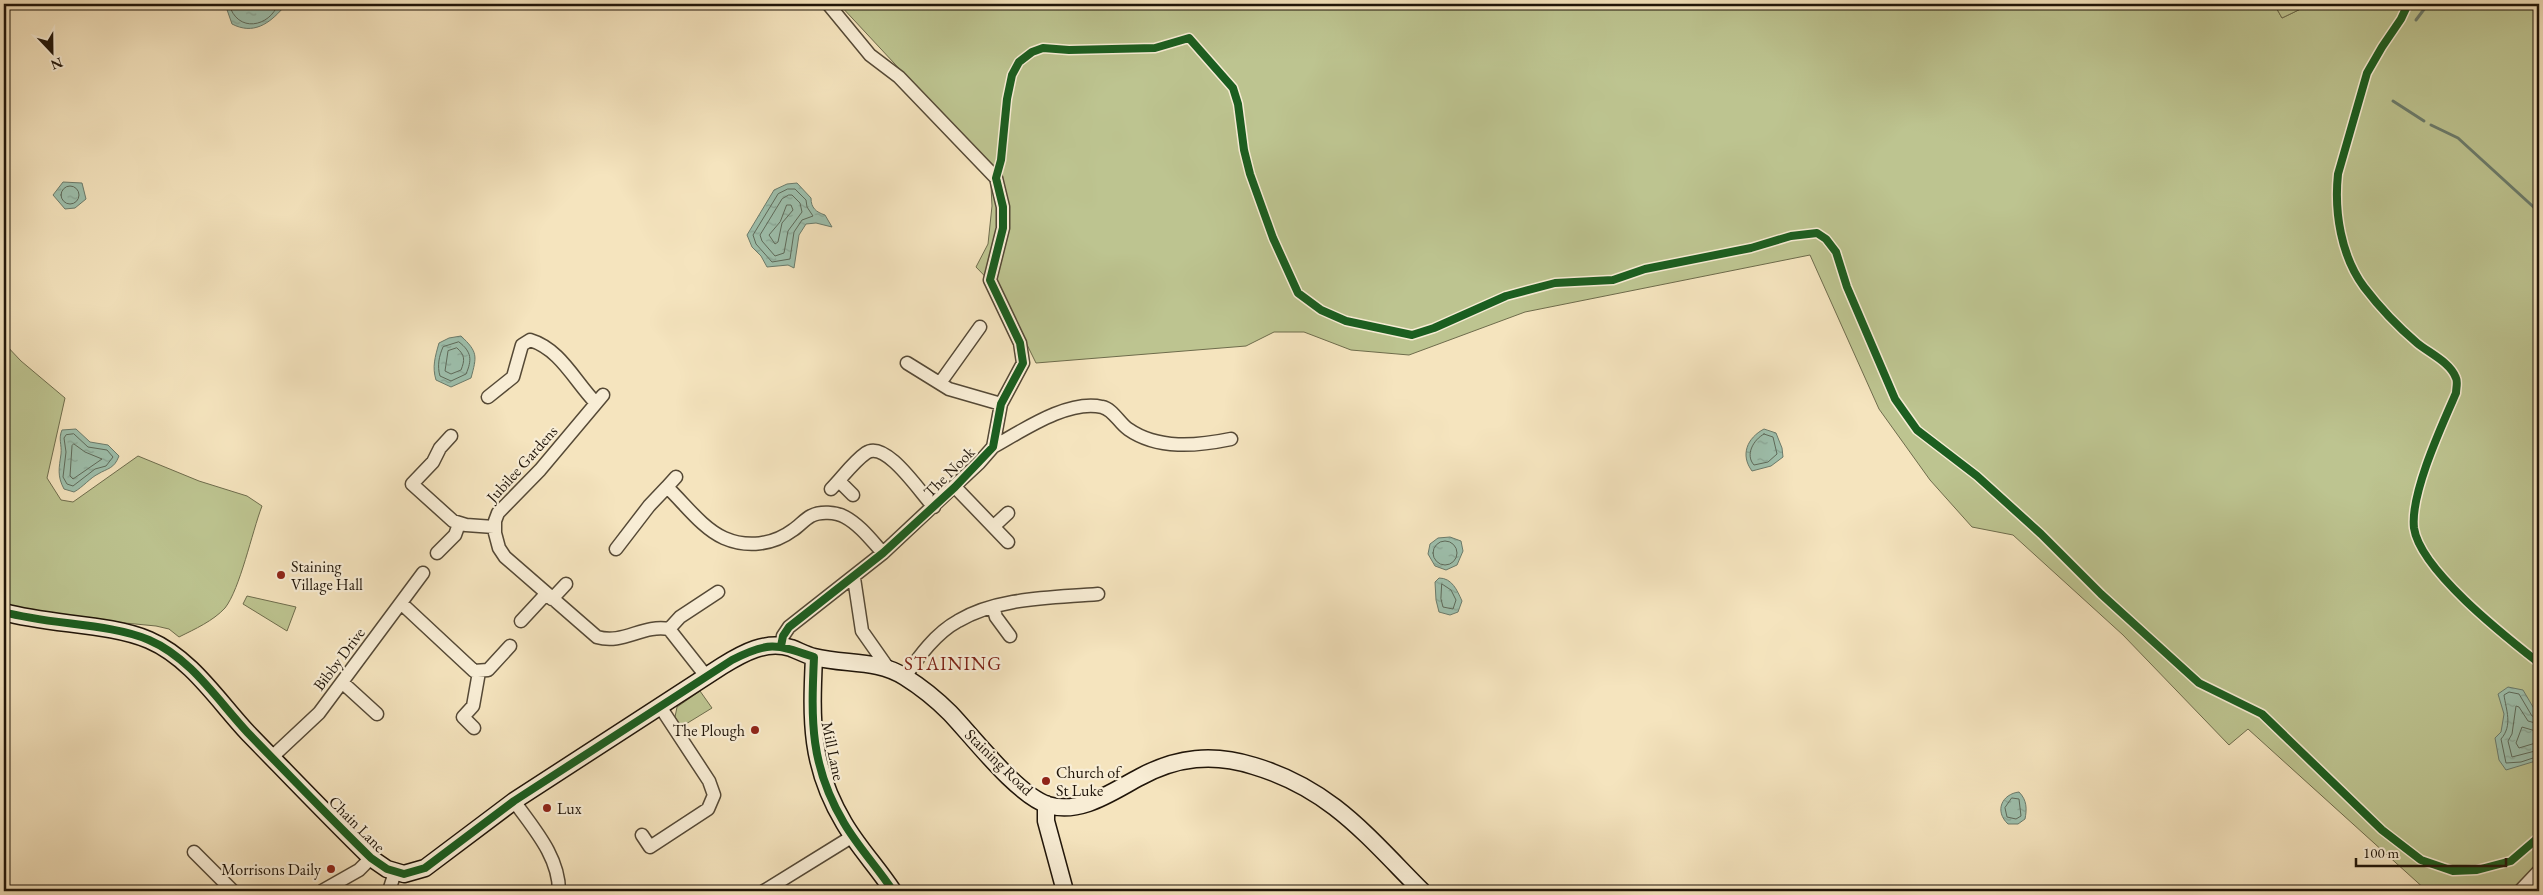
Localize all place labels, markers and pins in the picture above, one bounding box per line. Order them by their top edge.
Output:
place label: Staining Village Hall [291,556,363,595]
marker: Staining Village Hall [275,569,287,581]
place label: The Plough [672,720,745,741]
marker: The Plough [749,724,761,736]
place label: Church of St Luke [1056,762,1122,801]
marker: Church of St Luke [1040,775,1052,787]
place label: Lux [557,798,582,819]
marker: Lux [541,802,553,814]
place label: Morrisons Daily [221,859,322,880]
marker: Morrisons Daily [325,863,337,875]

